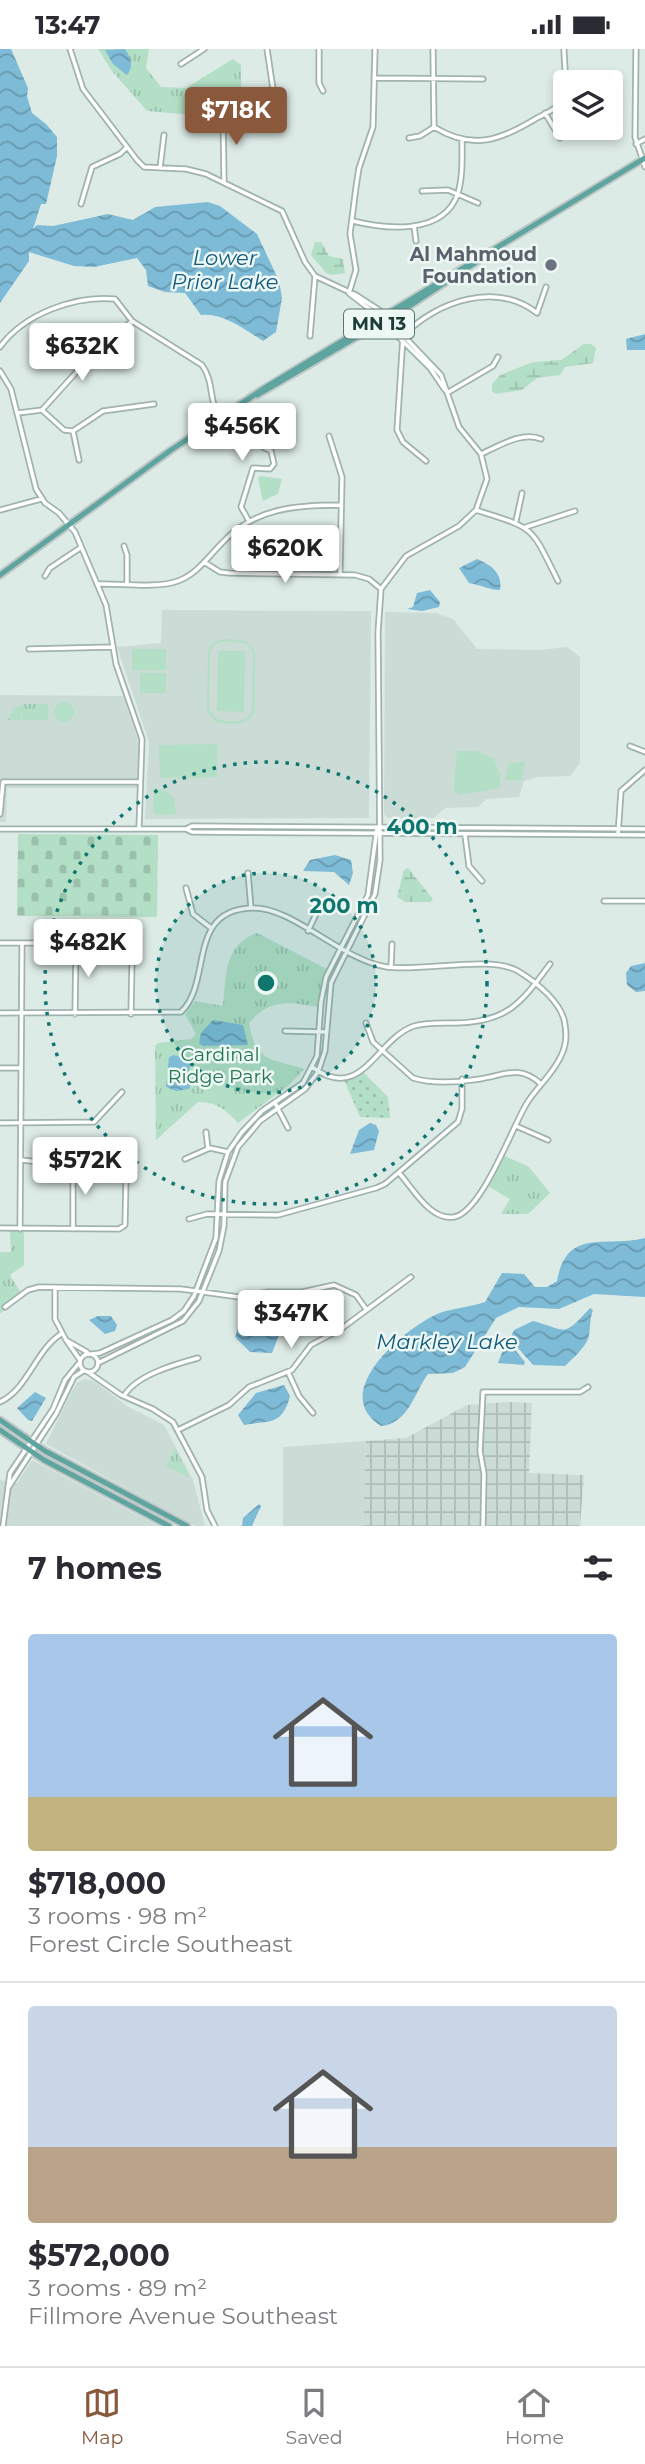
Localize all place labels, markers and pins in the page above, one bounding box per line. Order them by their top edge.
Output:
pin: $718K [187,87,285,147]
place label: Al Mahmoud Foundation [409,243,537,288]
marker: Al Mahmoud Foundation [543,257,559,273]
pin: $632K [33,323,131,383]
pin: $456K [193,403,291,463]
pin: $620K [236,525,334,585]
pin: $482K [39,919,137,979]
centre of rings [254,971,278,995]
pin: $572K [36,1137,134,1197]
pin: $347K [242,1291,340,1350]

